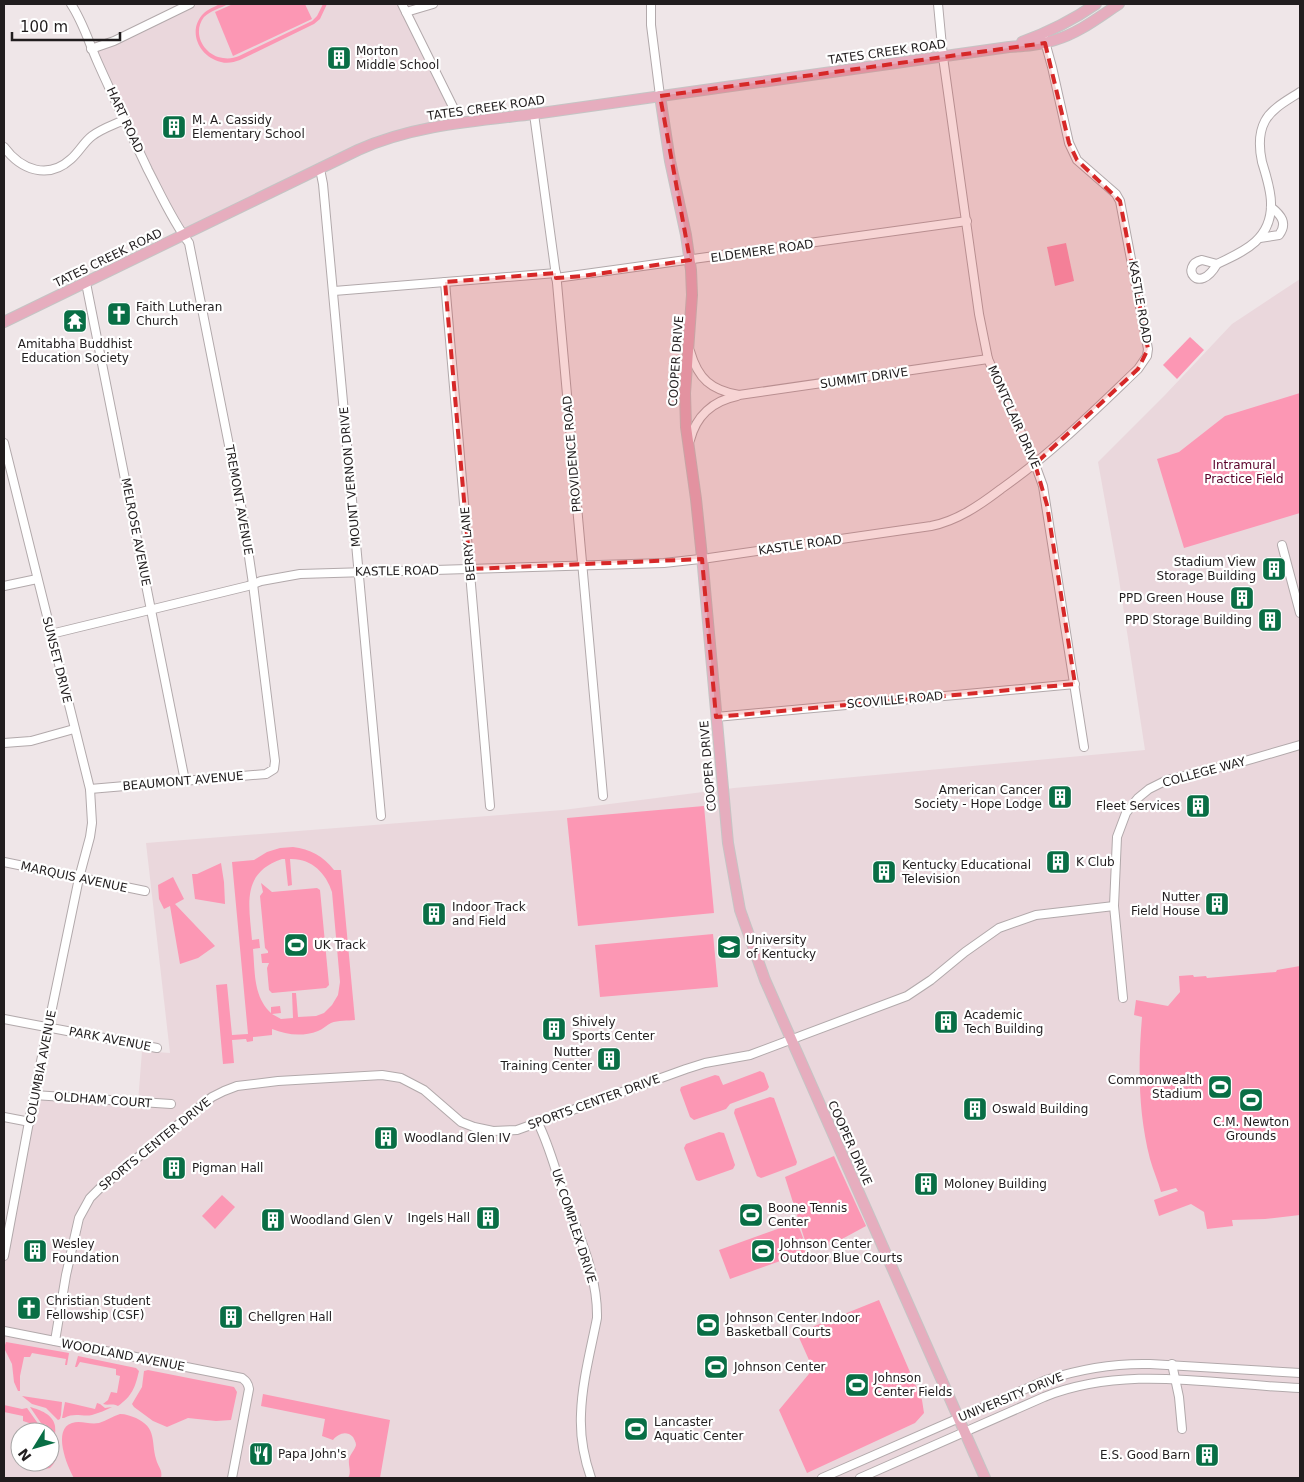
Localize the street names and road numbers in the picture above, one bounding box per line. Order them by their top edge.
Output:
street label: TATES CREEK ROAD [826,37,947,67]
street label: HART ROAD [104,85,146,155]
street label: TATES CREEK ROAD [425,93,546,123]
street label: TATES CREEK ROAD [51,226,164,291]
street label: ELDEMERE ROAD [710,237,814,265]
street label: KASTLE ROAD [1126,259,1154,345]
street label: COOPER DRIVE [666,315,686,407]
street label: MONTCLAIR DRIVE [985,363,1043,471]
street label: SUMMIT DRIVE [819,365,909,391]
street label: PROVIDENCE ROAD [560,395,584,513]
street label: MOUNT VERNON DRIVE [337,406,363,548]
street label: TREMONT AVENUE [222,443,256,556]
street label: MELROSE AVENUE [119,477,153,587]
street label: BERRY LANE [458,506,478,582]
street label: KASTLE ROAD [757,532,843,558]
street label: KASTLE ROAD [355,563,439,579]
street label: SUNSET DRIVE [39,615,75,705]
street label: SCOVILLE ROAD [846,689,944,711]
street label: COOPER DRIVE [697,720,719,812]
street label: COLLEGE WAY [1161,754,1248,790]
street label: BEAUMONT AVENUE [122,769,244,793]
street label: MARQUIS AVENUE [19,859,129,895]
street label: COLUMBIA AVENUE [23,1009,59,1125]
street label: PARK AVENUE [68,1024,152,1054]
street label: SPORTS CENTER DRIVE [526,1072,662,1132]
street label: OLDHAM COURT [54,1090,153,1110]
street label: SPORTS CENTER DRIVE [96,1095,214,1193]
street label: COOPER DRIVE [825,1099,875,1187]
street label: UK COMPLEX DRIVE [549,1167,599,1285]
street label: WOODLAND AVENUE [60,1336,186,1374]
street label: UNIVERSITY DRIVE [956,1370,1066,1424]

